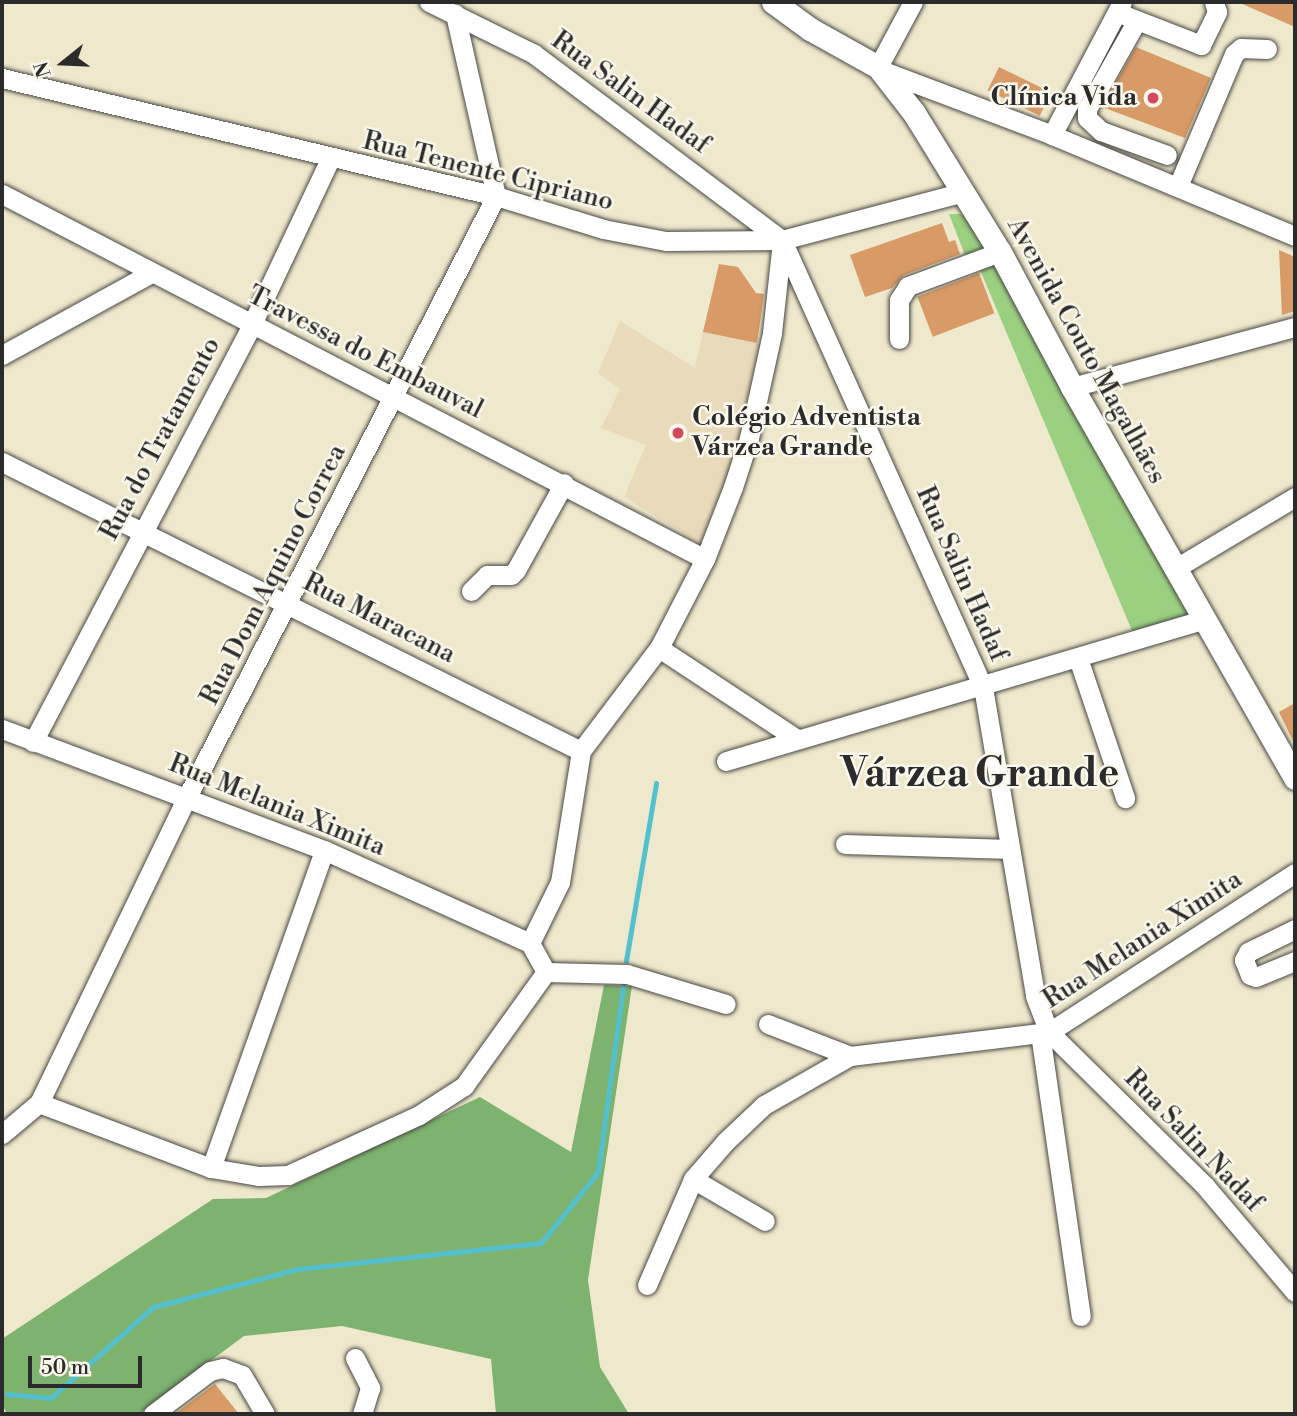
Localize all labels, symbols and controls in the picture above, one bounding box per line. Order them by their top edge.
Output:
street label: Rua Salin Hadaf [545,25,715,161]
north arrow [28,28,98,98]
text: N [29,59,57,80]
place label: Clínica Vida [990,82,1137,114]
marker: Clínica Vida [1143,88,1163,108]
street label: Rua Tenente Cipriano [360,126,616,218]
street label: Avenida Couto Magalhães [1000,213,1172,489]
street label: Travessa do Embauval [242,280,488,426]
street label: Rua do Tratamento [94,332,228,546]
place label: Colégio Adventista Várzea Grande [692,402,921,464]
marker: Colégio Adventista Várzea Grande [670,425,686,441]
street label: Rua Dom Aquino Correa [195,440,353,710]
street label: Rua Salin Hadaf [909,482,1013,666]
street label: Rua Maracana [298,567,460,671]
street label: Rua Melania Ximita [164,748,390,864]
district label: Várzea Grande [841,750,1119,798]
street label: Rua Melania Ximita [1038,864,1248,1016]
street label: Rua Salin Nadaf [1117,1063,1269,1219]
scale bar [32,1342,145,1386]
text: 50 m [41,1355,89,1381]

